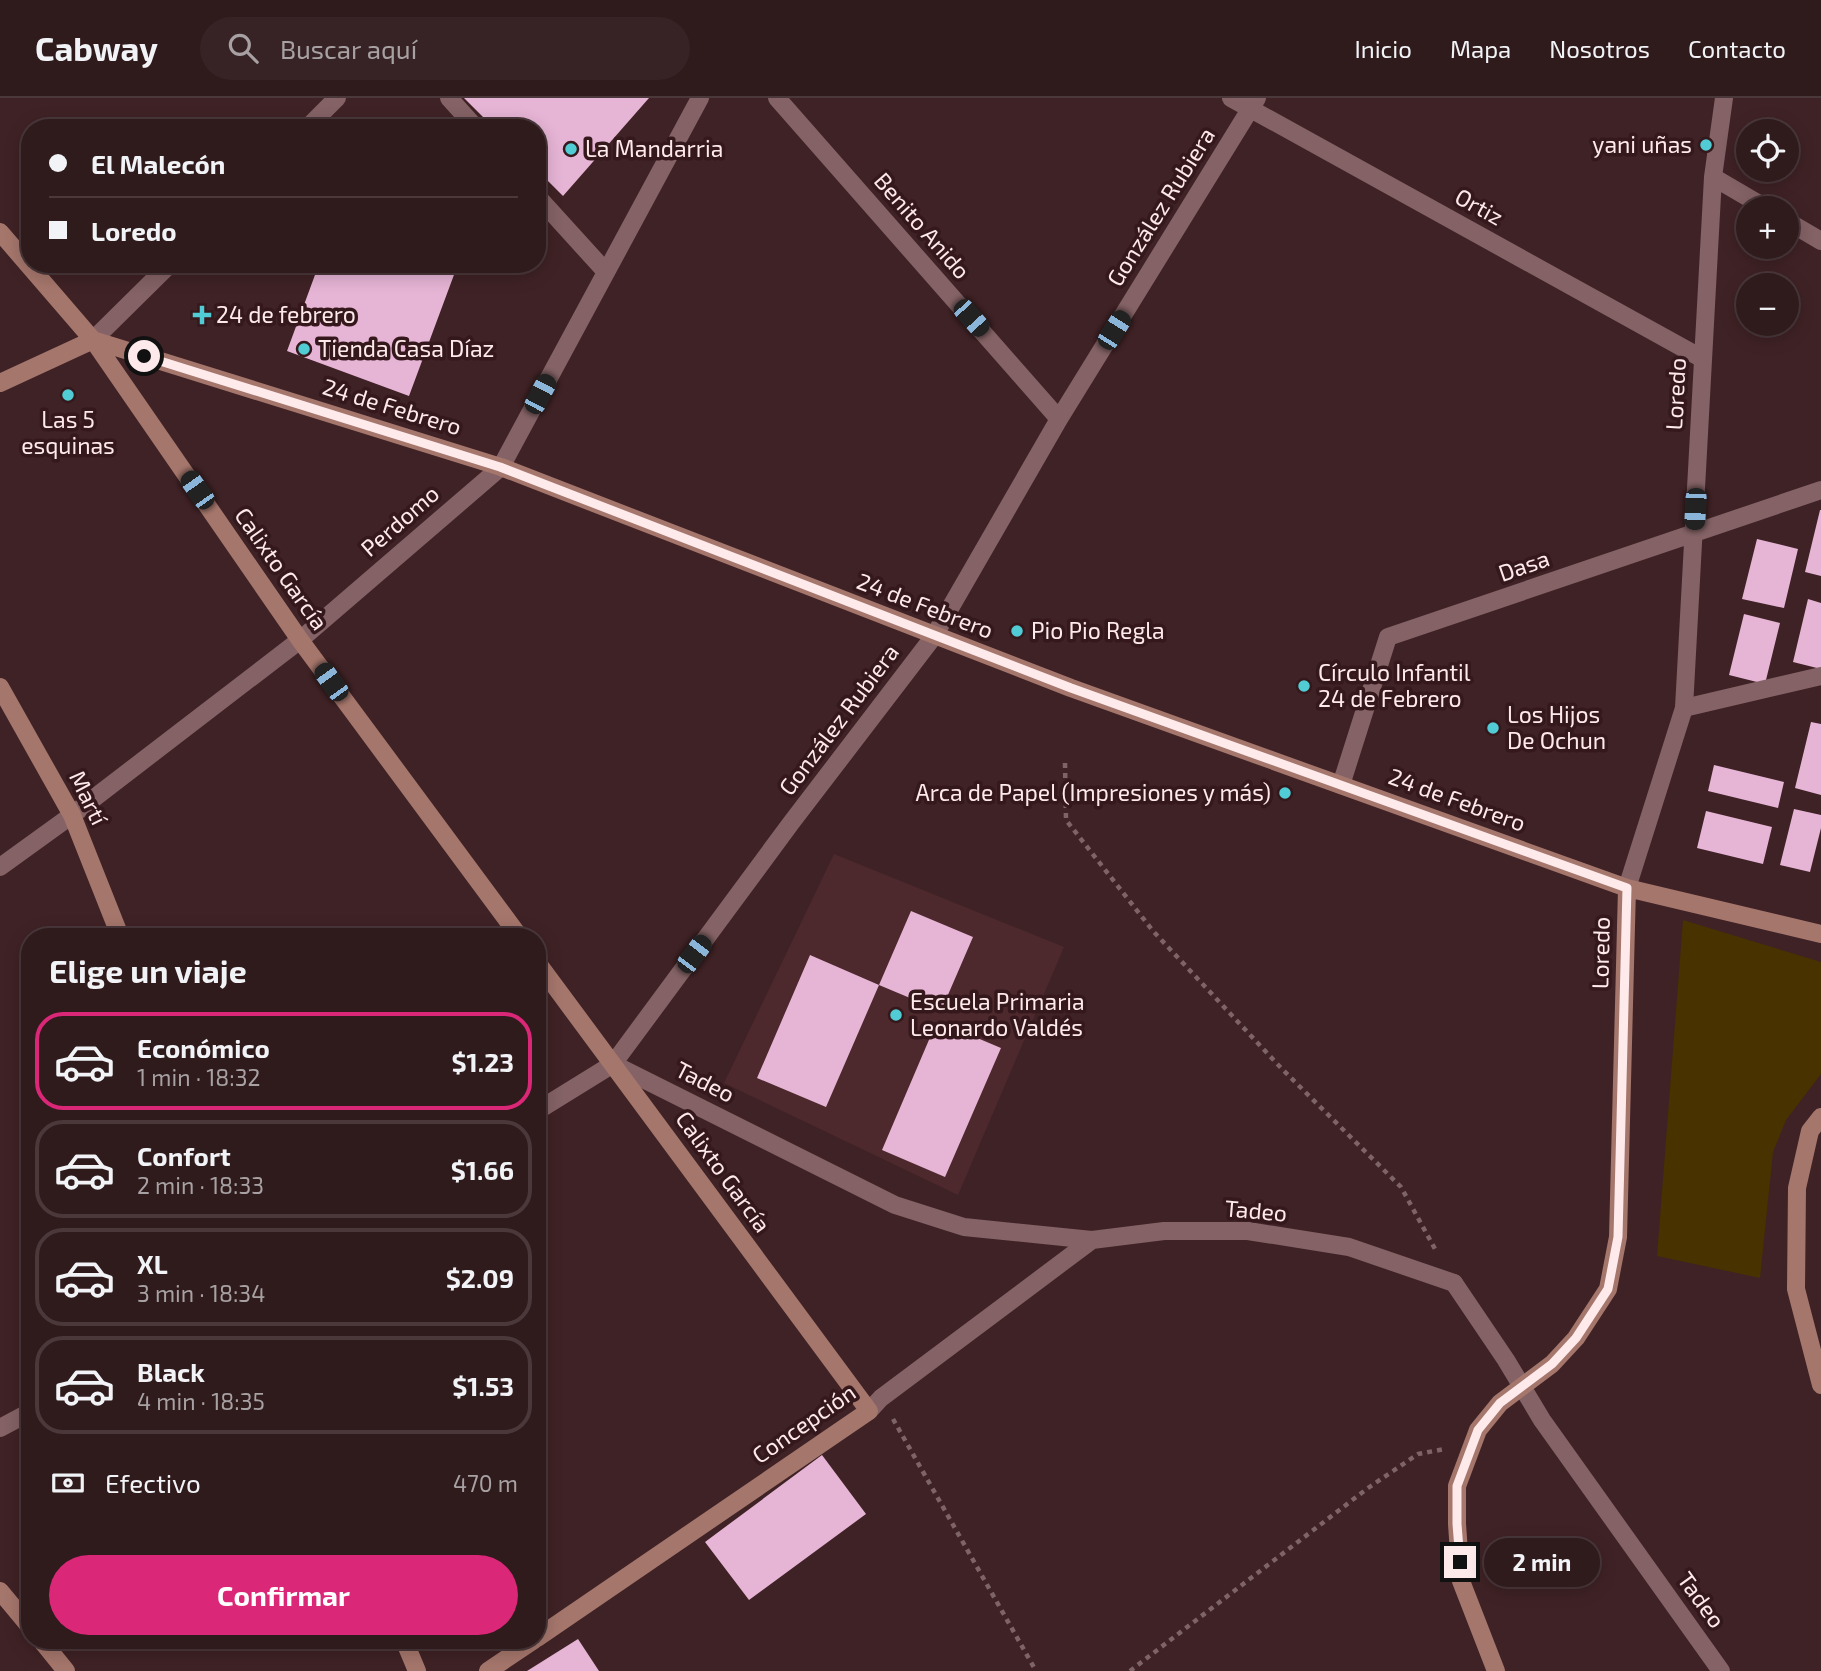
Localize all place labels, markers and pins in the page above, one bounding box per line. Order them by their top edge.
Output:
place label: yani uñas [1592,130,1692,158]
place label: La Mandarria [585,134,723,162]
marker: yani uñas [1698,137,1714,153]
marker: La Mandarria [563,141,579,157]
place label: 24 de febrero [216,300,356,328]
marker: 24 de febrero [194,307,210,323]
place label: Tienda Casa Díaz [318,334,494,362]
marker: Tienda Casa Díaz [296,341,312,357]
marker: Las 5 esquinas [60,387,76,403]
place label: Las 5 esquinas [21,405,115,459]
place label: Pio Pio Regla [1031,616,1165,644]
marker: Pio Pio Regla [1009,623,1025,639]
place label: Círculo Infantil 24 de Febrero [1318,658,1471,712]
marker: Círculo Infantil 24 de Febrero [1296,678,1312,694]
place label: Los Hijos De Ochun [1507,700,1606,754]
marker: Los Hijos De Ochun [1485,720,1501,736]
place label: Arca de Papel (Impresiones y más) [916,778,1271,806]
marker: Arca de Papel (Impresiones y más) [1277,785,1293,801]
place label: Escuela Primaria Leonardo Valdés [910,987,1085,1041]
marker: Escuela Primaria Leonardo Valdés [888,1007,904,1023]

